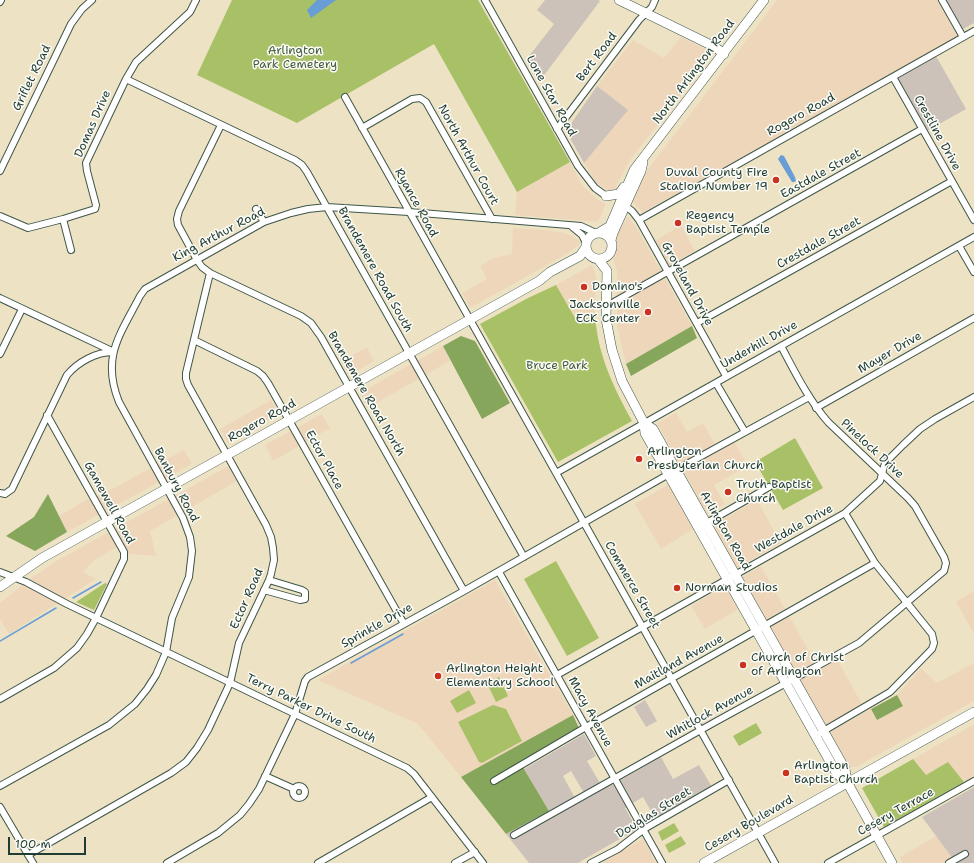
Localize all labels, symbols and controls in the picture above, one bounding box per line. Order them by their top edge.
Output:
street label: North Arlington Road [650,17,738,127]
street label: Bert Road [574,29,620,85]
street label: Griflet Road [10,43,54,113]
park label: Arlington Park Cemetery [253,44,337,72]
street label: Lone Star Road [523,53,579,139]
street label: Domas Drive [72,88,114,160]
street label: Rogero Road [764,90,838,140]
street label: Crestline Drive [910,93,964,173]
street label: North Arthur Court [434,102,502,208]
street label: Eastdale Street [778,146,864,202]
street label: Ryance Road [391,166,441,240]
place label: Duval County Fire Station Number 19 [660,166,768,194]
marker: Duval County Fire Station Number 19 [771,175,781,185]
street label: King Arthur Road [170,205,268,265]
street label: Brandemere Road South [335,205,415,335]
place label: Regency Baptist Temple [686,209,770,237]
street label: Crestdale Street [774,214,864,272]
marker: Regency Baptist Temple [673,218,683,228]
street label: Groveland Drive [658,240,716,328]
place label: Domino's [592,280,643,294]
marker: Domino's [579,282,589,292]
place label: Jacksonville ECK Center [569,298,640,326]
marker: Jacksonville ECK Center [643,307,653,317]
street label: Underhill Drive [718,318,800,372]
street label: Brandemere Road North [324,329,408,459]
street label: Mayer Drive [856,329,924,377]
park label: Bruce Park [526,359,588,373]
street label: Rogero Road [225,396,299,446]
street label: Pinelock Drive [837,416,907,482]
street label: Ector Place [302,428,346,492]
street label: Banbury Road [150,445,202,525]
place label: Arlington Presbyterian Church [647,445,763,473]
marker: Arlington Presbyterian Church [634,454,644,464]
street label: Gamewell Road [80,459,138,547]
place label: Truth Baptist Church [736,478,811,506]
marker: Truth Baptist Church [723,487,733,497]
street label: Arlington Road [697,489,753,573]
street label: Westdale Drive [752,502,836,556]
street label: Commerce Street [601,539,663,631]
street label: Ector Road [227,566,267,632]
place label: Norman Studios [685,581,778,595]
marker: Norman Studios [672,583,682,593]
street label: Sprinkle Drive [339,600,415,652]
street label: Maitland Avenue [632,632,726,692]
place label: Church of Christ of Arlington [751,651,844,679]
marker: Church of Christ of Arlington [738,660,748,670]
place label: Arlington Height Elementary School [446,662,554,690]
street label: Terry Parker Drive South [244,671,378,747]
marker: Arlington Height Elementary School [433,671,443,681]
street label: Macy Avenue [565,674,615,750]
street label: Whitlock Avenue [664,683,756,743]
place label: Arlington Baptist Church [794,759,878,787]
marker: Arlington Baptist Church [781,768,791,778]
street label: Douglas Street [614,784,694,842]
street label: Cesery Terrace [855,785,937,839]
street label: Cesery Boulevard [702,793,796,855]
scale bar [10,829,88,855]
text: 100 m [15,836,51,852]

